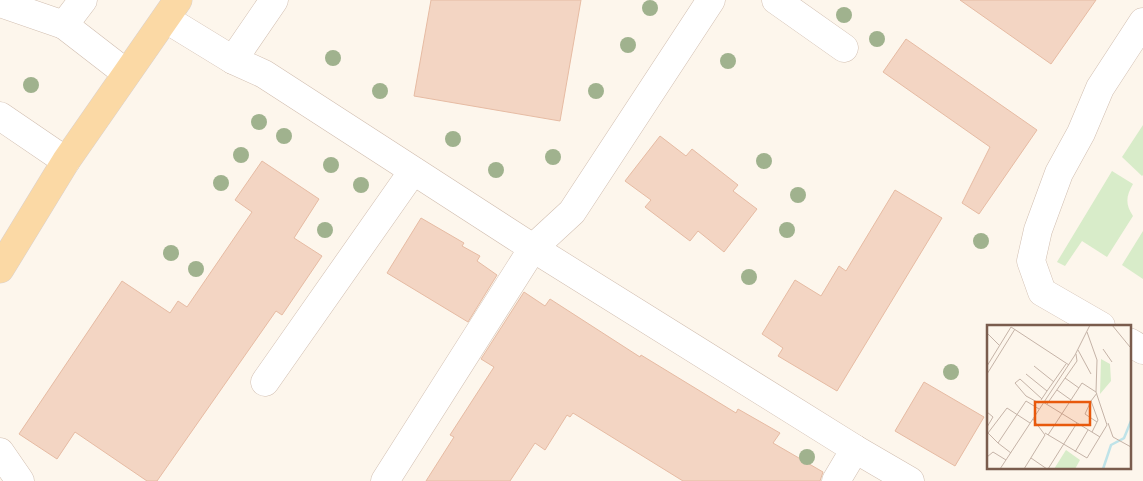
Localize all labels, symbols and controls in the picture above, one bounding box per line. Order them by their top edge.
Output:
inset map [987,325,1130,468]

